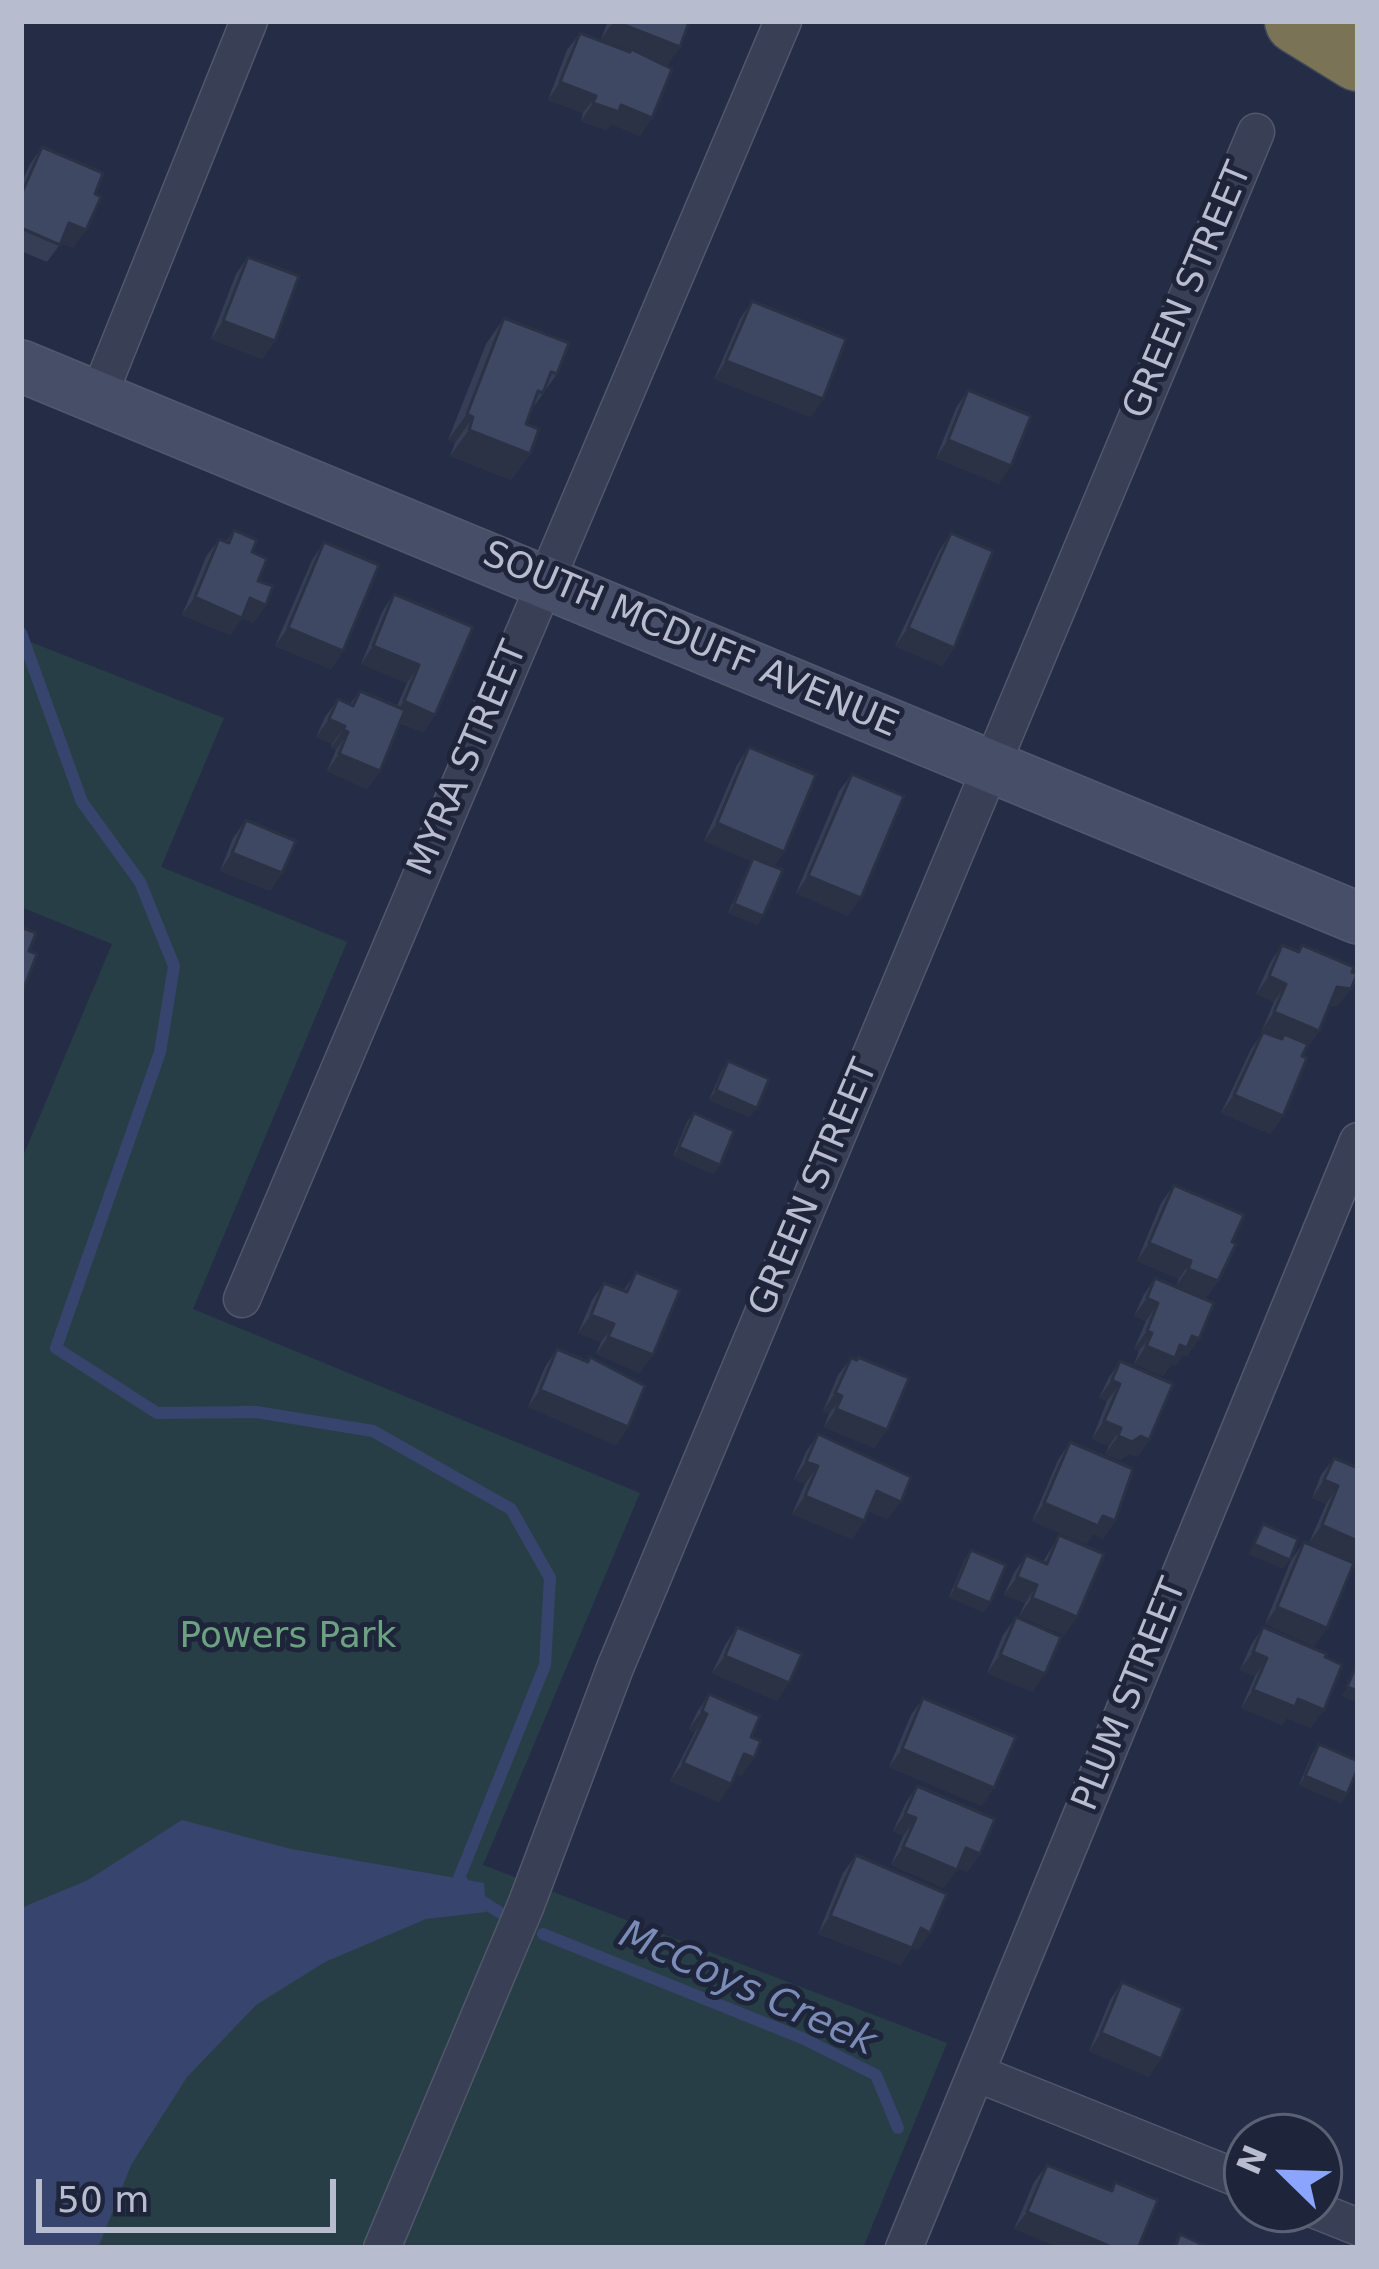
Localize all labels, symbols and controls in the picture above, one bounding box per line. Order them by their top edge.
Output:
street label: GREEN STREET [1116,156,1262,426]
street label: SOUTH MCDUFF AVENUE [476,534,904,748]
street label: MYRA STREET [400,635,538,883]
street label: GREEN STREET [742,1053,888,1323]
street label: PLUM STREET [1065,1573,1197,1817]
park label: Powers Park [180,1616,396,1660]
water label: McCoys Creek [611,1913,883,2067]
north arrow [1223,2113,1343,2233]
text: N [1229,2140,1276,2180]
scale bar [42,2155,342,2229]
text: 50 m [57,2179,149,2220]

